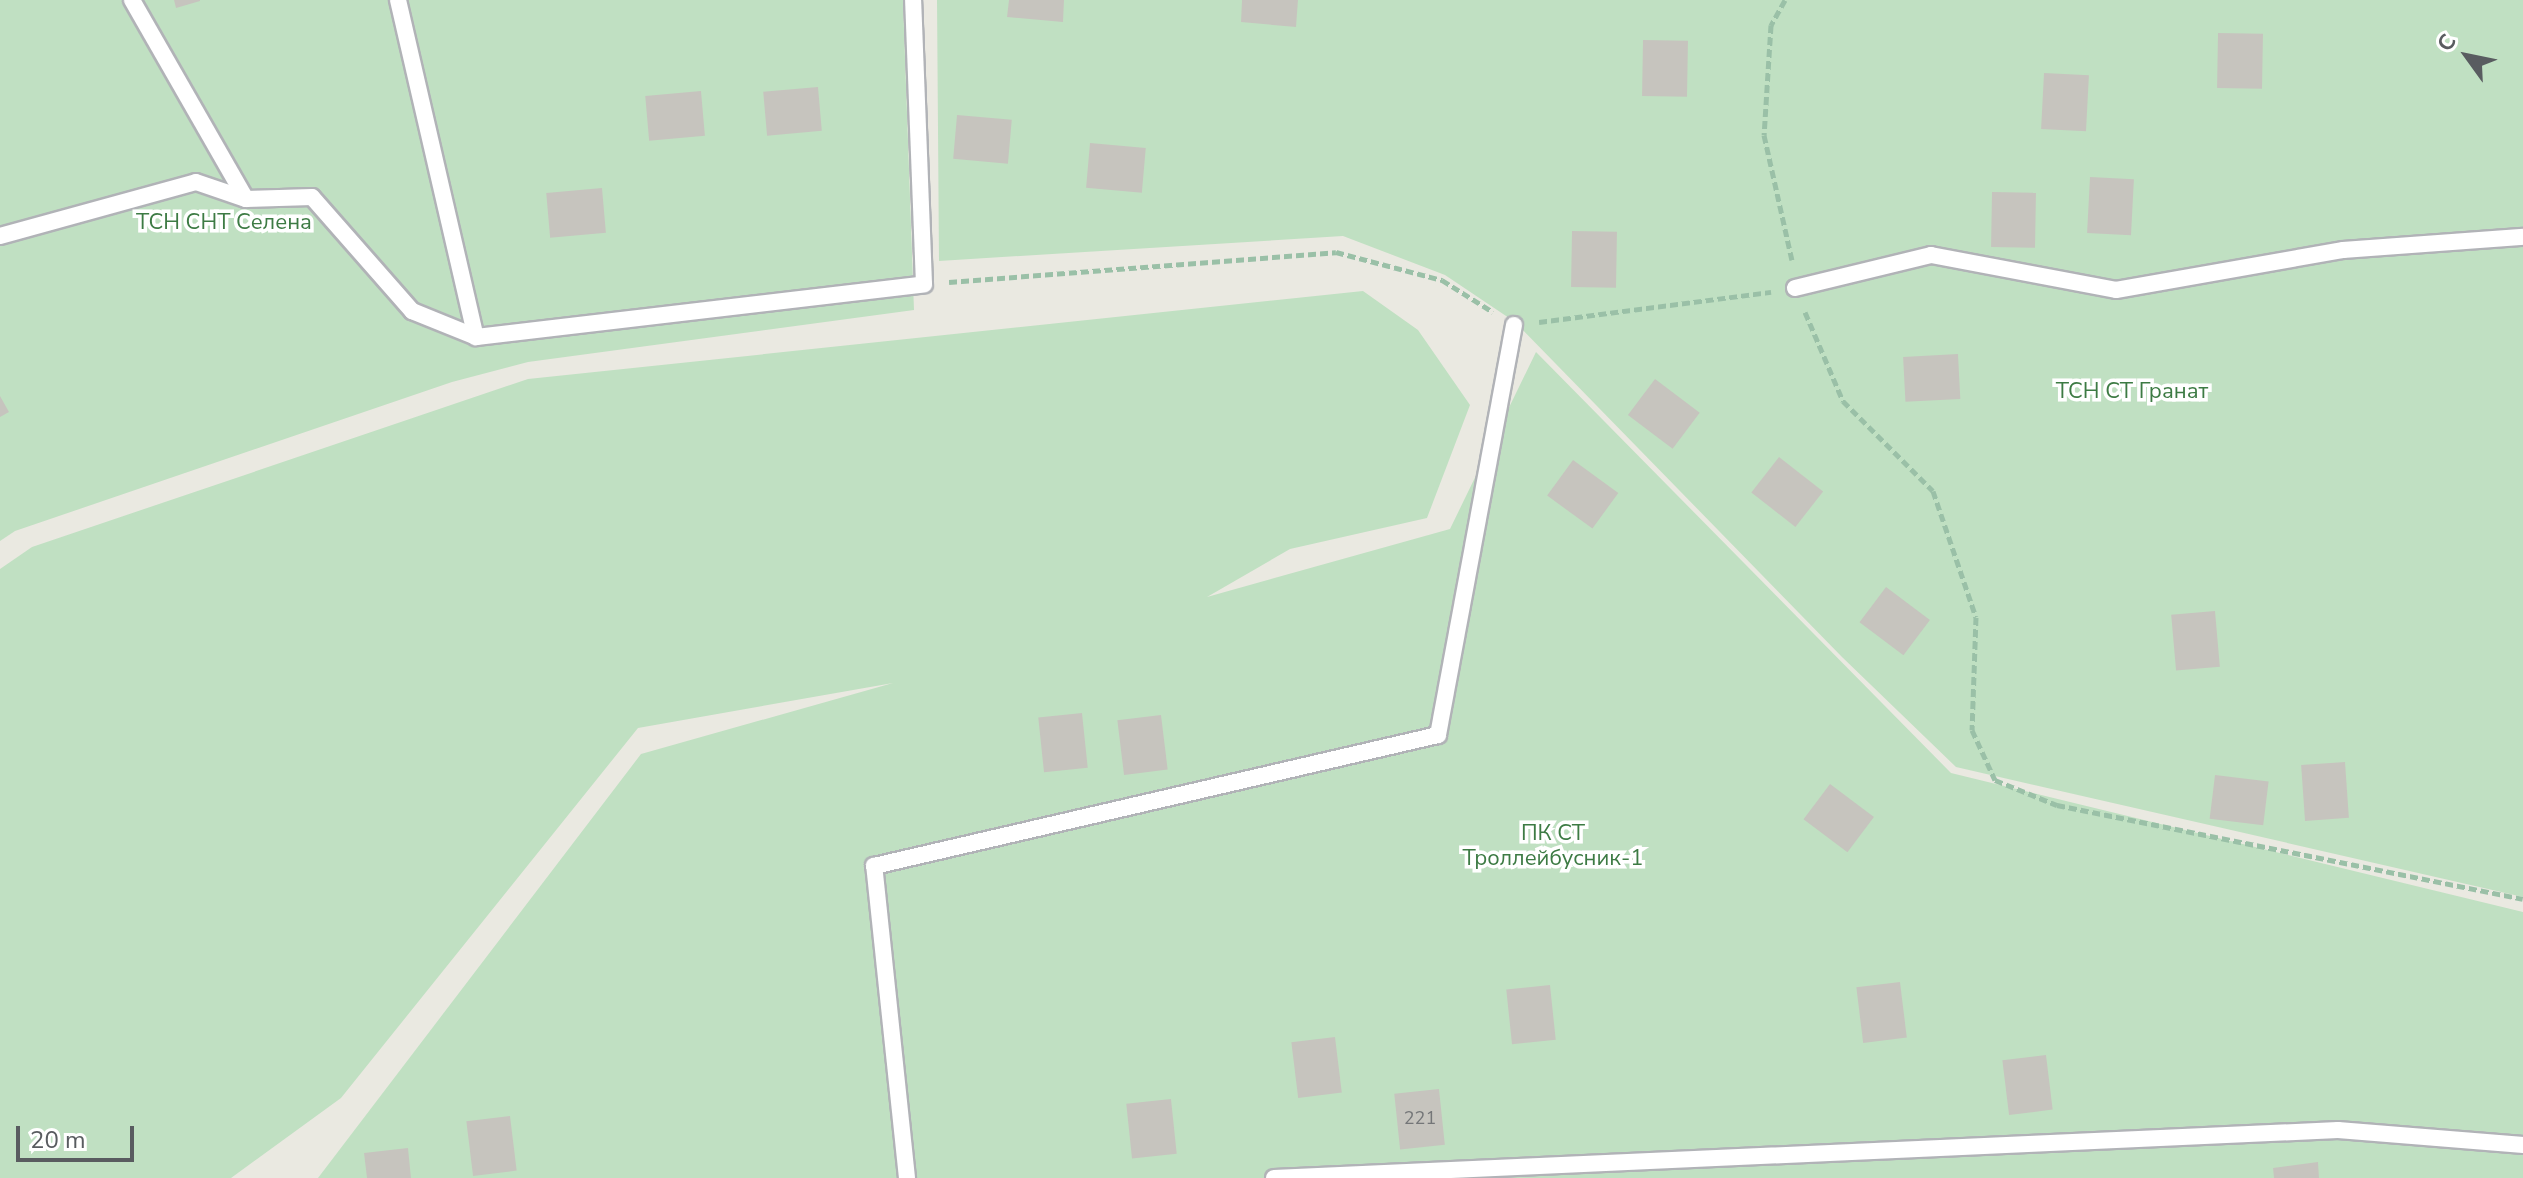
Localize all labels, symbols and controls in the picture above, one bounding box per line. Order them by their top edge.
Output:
north arrow [2427,16,2507,96]
text: С [2430,28,2464,57]
park label: ТСН СНТ Селена [136,210,312,236]
park label: ТСН СТ Гранат [2056,379,2208,405]
park label: ПК СТ Троллейбусник-1 [1463,820,1643,872]
house number: 221 [1404,1107,1436,1129]
scale bar [20,1110,138,1160]
text: 20 m [30,1124,86,1156]

